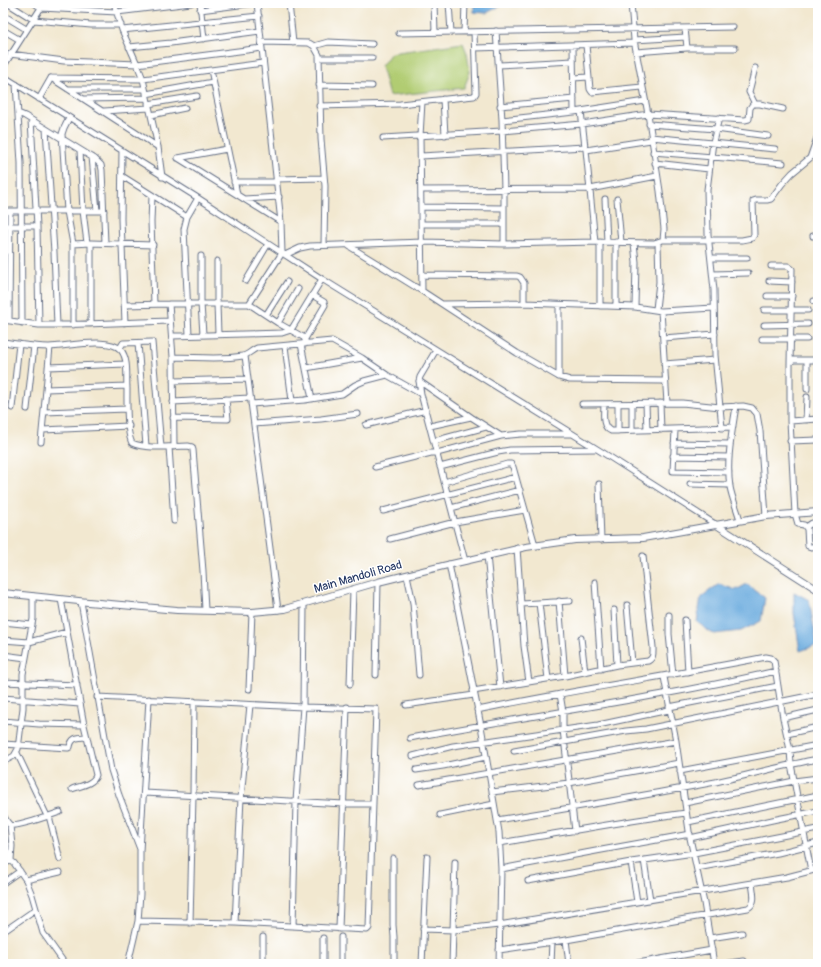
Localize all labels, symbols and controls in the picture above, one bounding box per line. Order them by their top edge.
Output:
street label: Main Mandoli Road [312,557,404,597]

